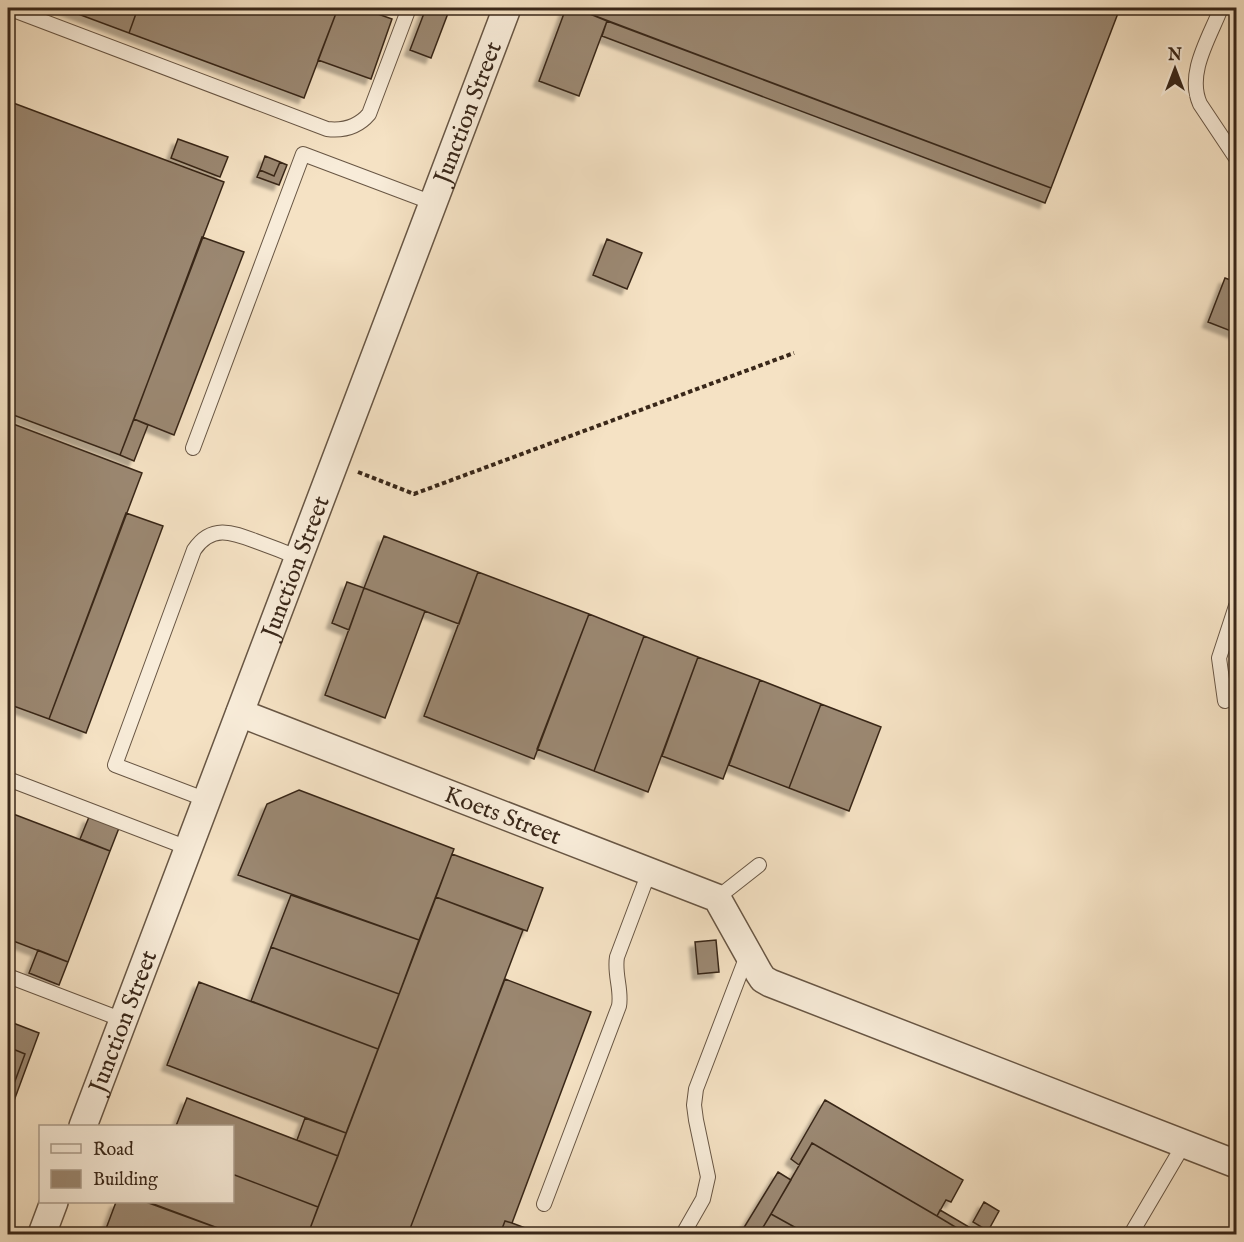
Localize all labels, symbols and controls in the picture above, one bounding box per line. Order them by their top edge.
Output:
street label: Junction Street [427,37,510,191]
north arrow [1145,39,1205,99]
text: N [1167,46,1182,66]
street label: Junction Street [254,492,338,646]
street label: Koets Street [440,780,565,853]
street label: Junction Street [82,946,165,1100]
legend [39,1125,234,1203]
text: Road [93,1139,134,1162]
text: Building [93,1169,158,1192]

